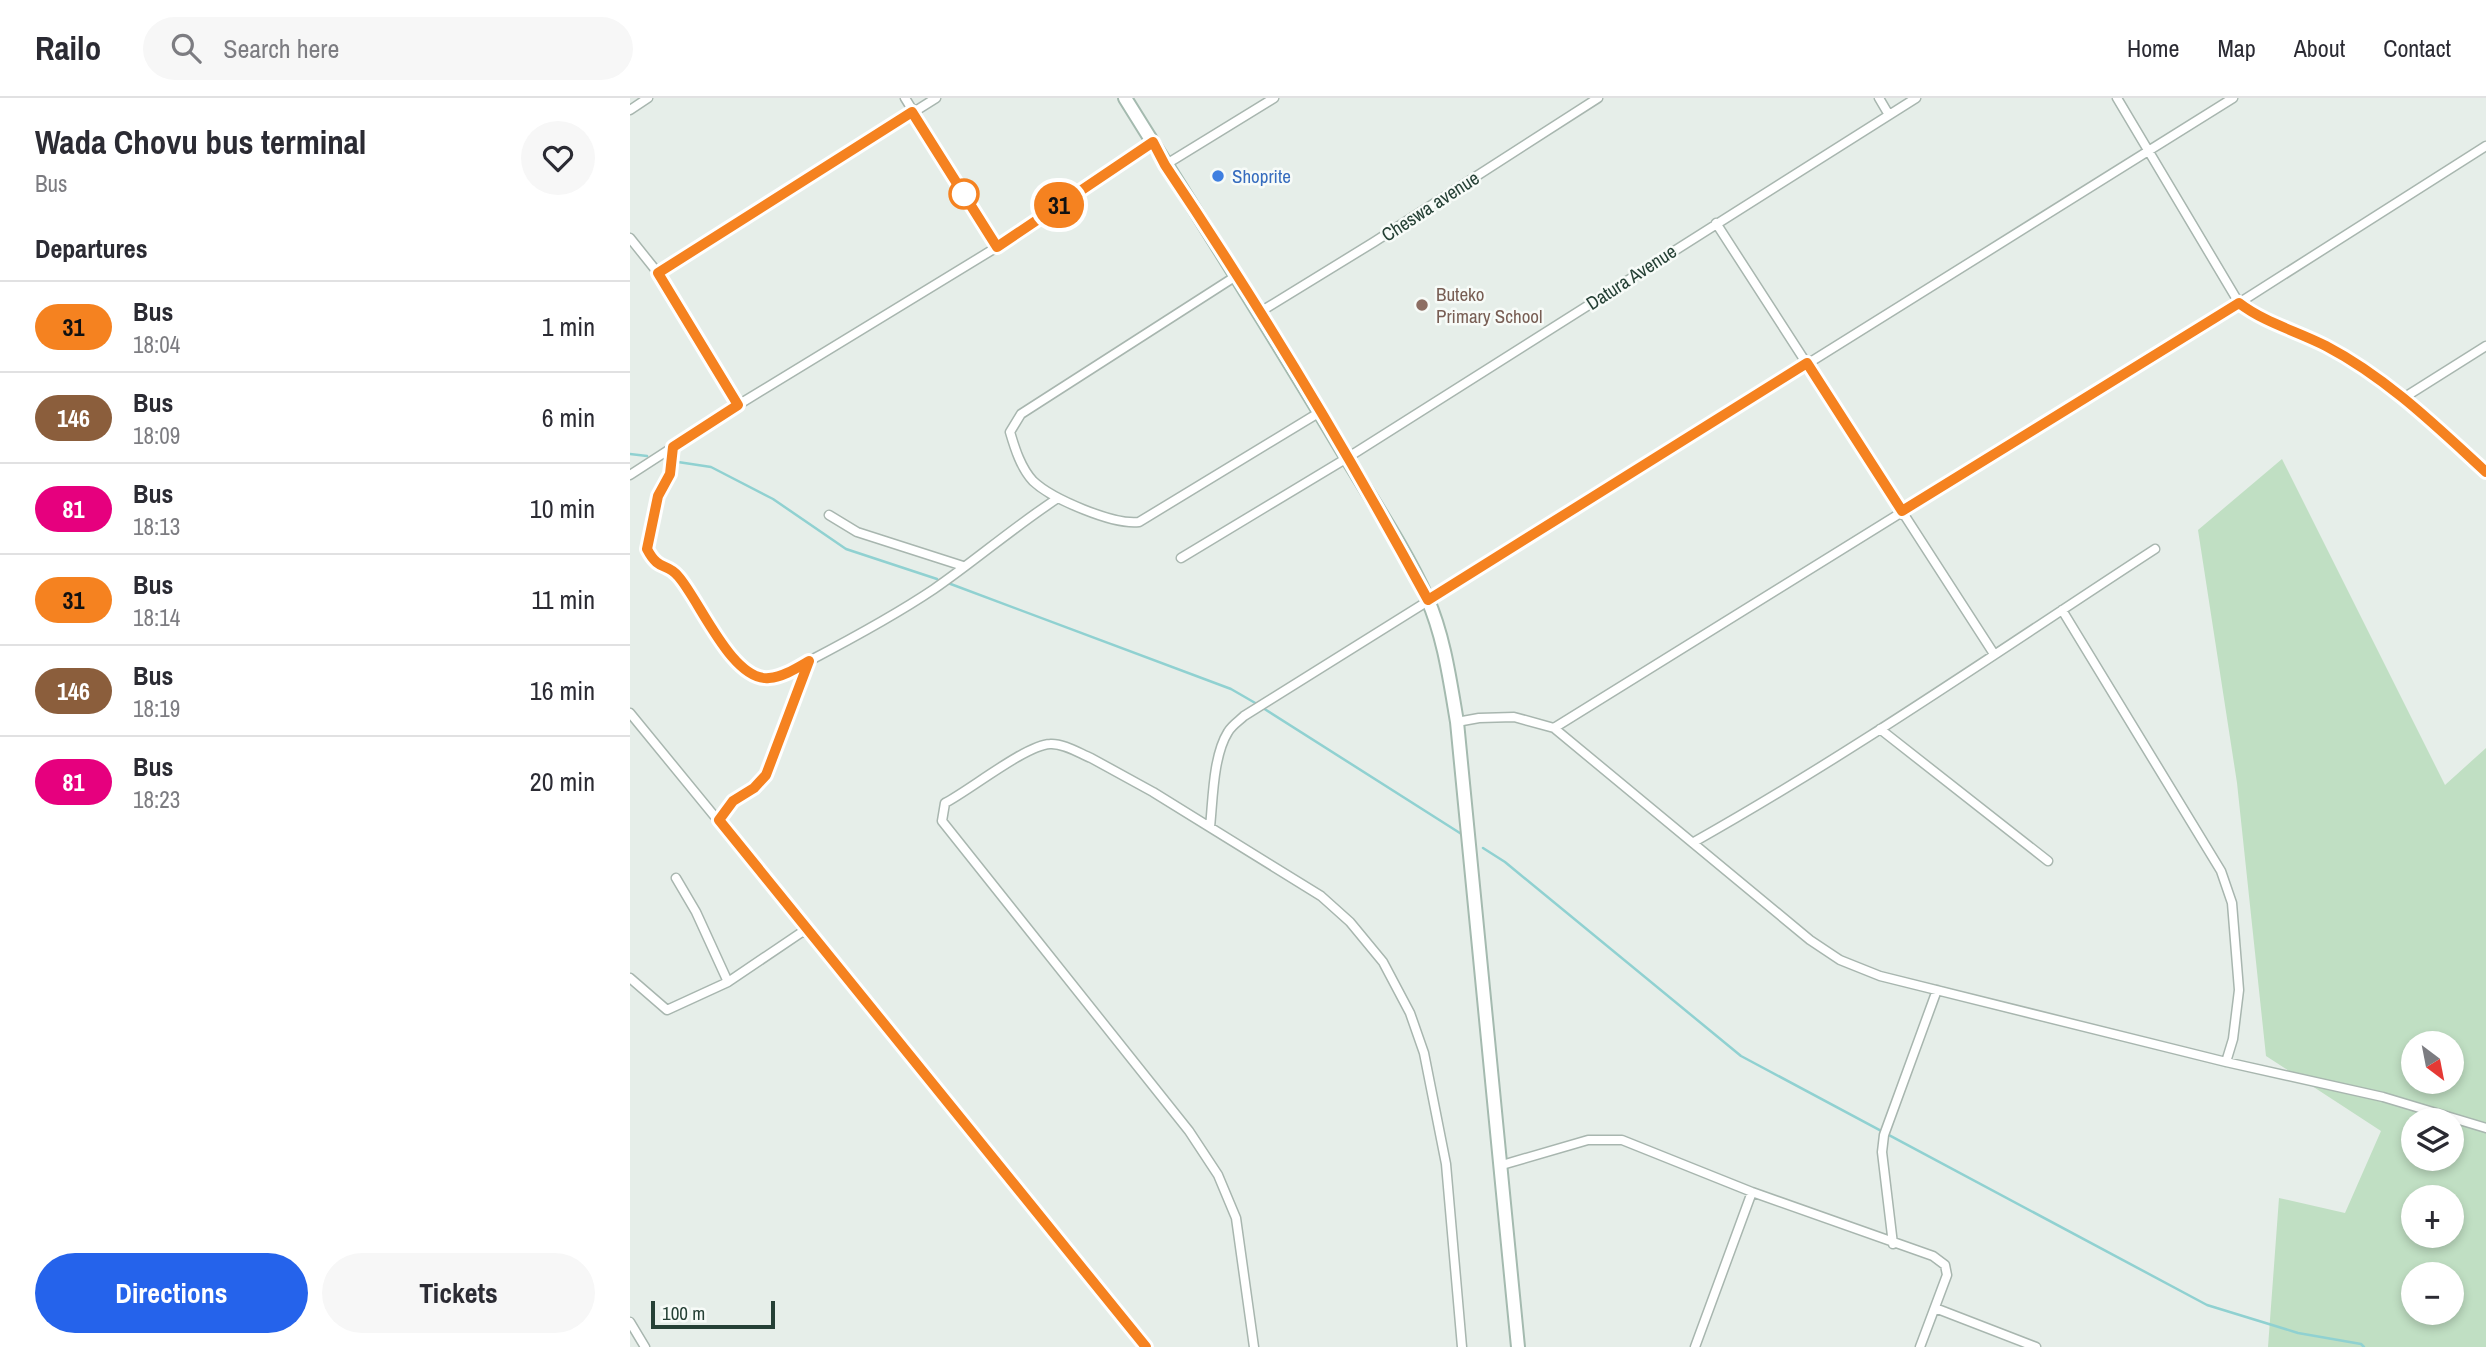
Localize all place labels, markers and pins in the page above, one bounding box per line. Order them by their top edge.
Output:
place label: Shoprite [1232,163,1291,189]
marker: Shoprite [1210,168,1226,184]
unlabelled marker [949,179,979,209]
place label: Buteko Primary School [1436,281,1543,329]
marker: Buteko Primary School [1414,297,1430,313]

